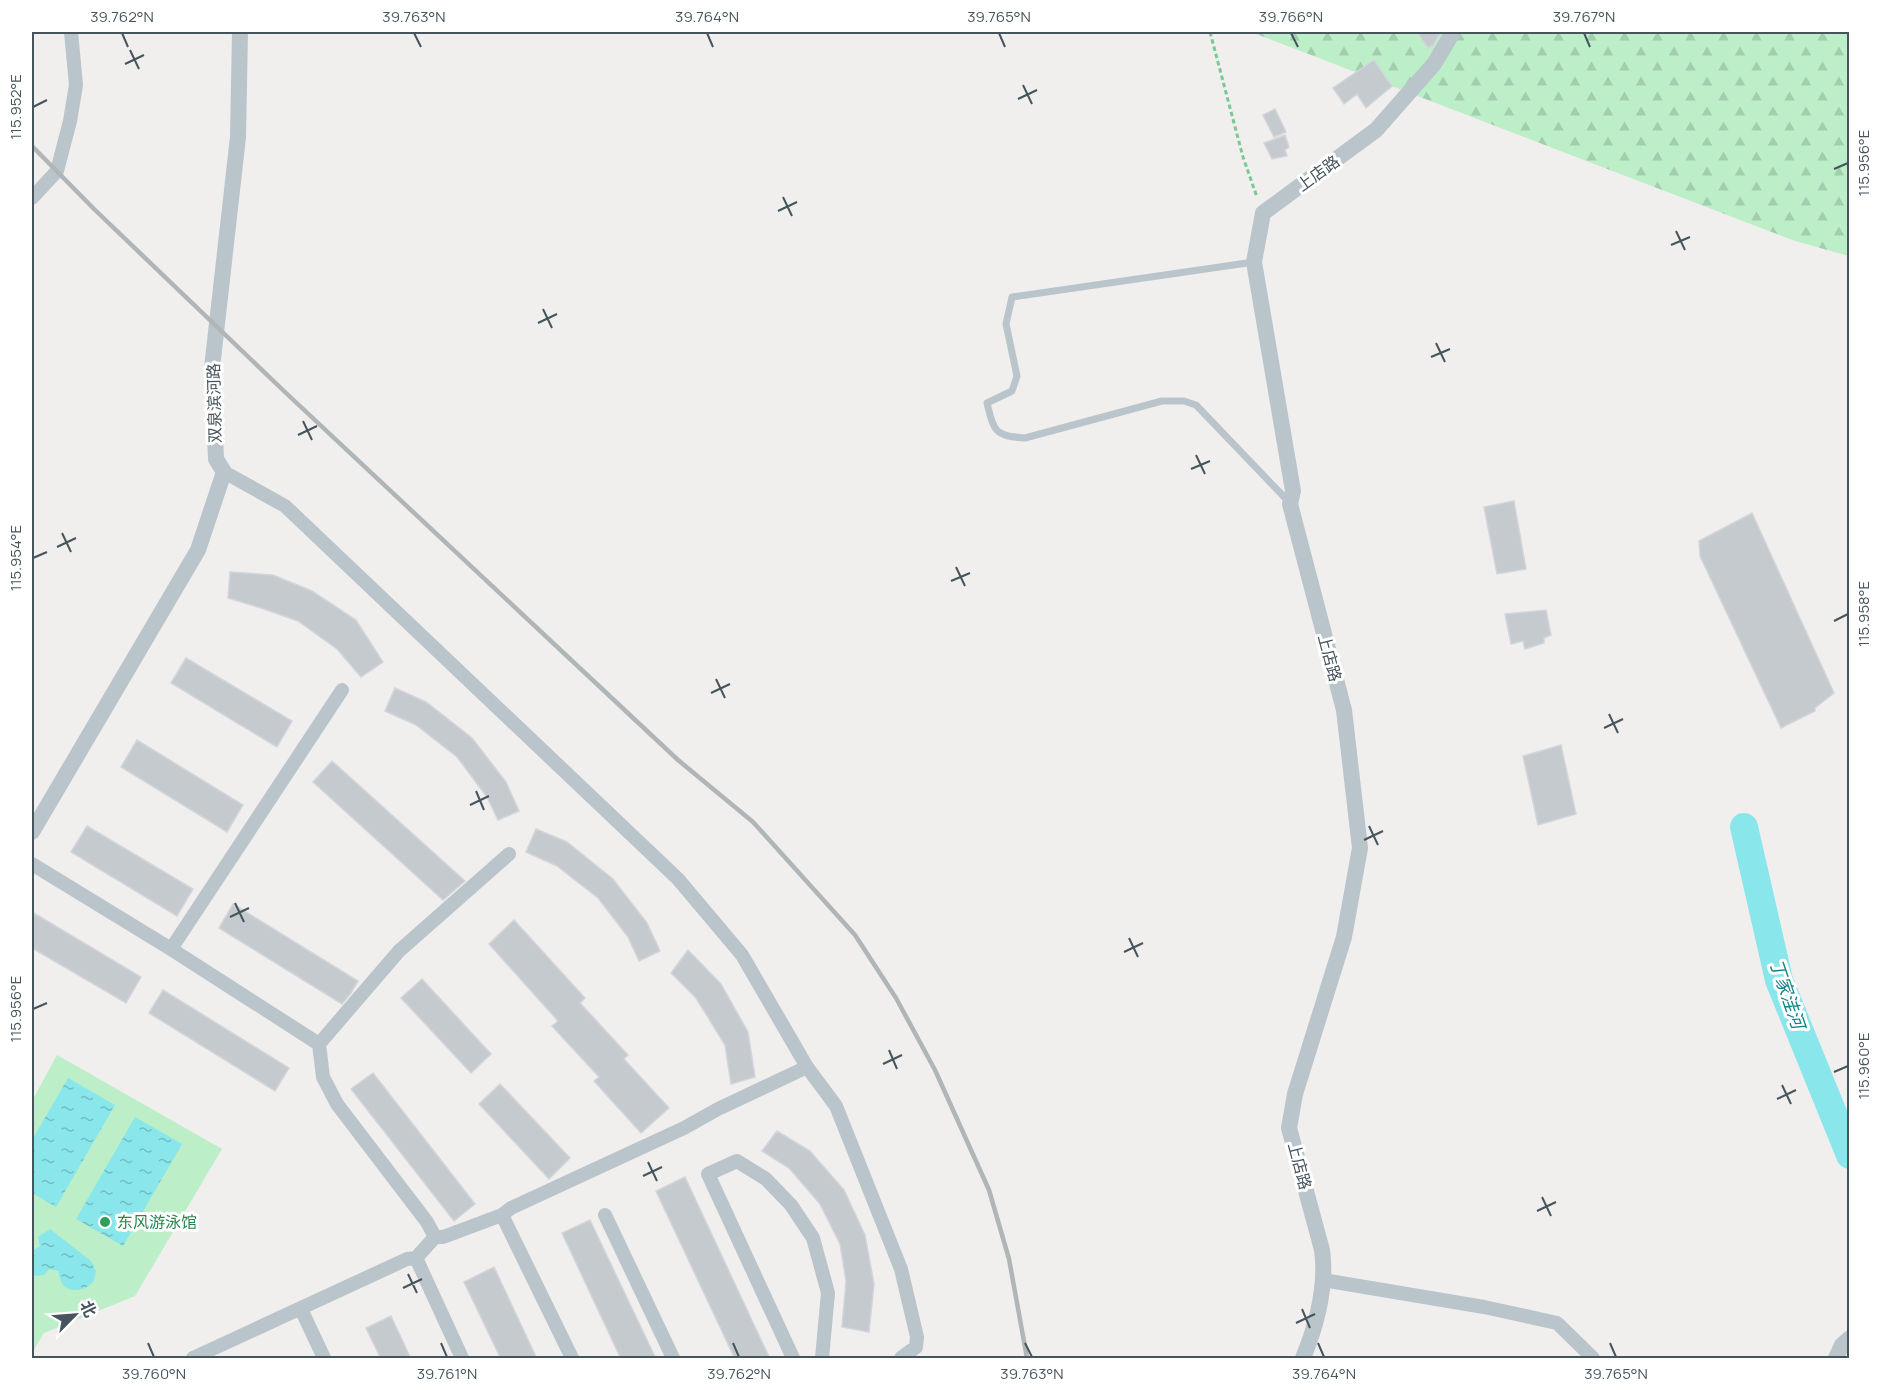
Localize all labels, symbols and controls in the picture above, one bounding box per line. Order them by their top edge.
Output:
text: 39.762°N [90,6,154,27]
text: 39.763°N [382,6,446,27]
text: 39.764°N [675,6,739,27]
text: 39.765°N [967,6,1031,27]
text: 39.766°N [1259,6,1323,27]
text: 39.767°N [1553,6,1615,27]
text: 115.952°E [5,74,26,140]
text: 115.956°E [1853,130,1874,196]
street label: 上店路 [1292,150,1344,196]
street label: 双泉滨河路 [202,363,226,443]
text: 115.954°E [5,525,26,591]
text: 115.958°E [1853,581,1874,647]
street label: 上店路 [1313,632,1347,684]
water label: 丁家洼河 [1765,956,1812,1034]
text: 115.956°E [5,976,26,1042]
text: 115.960°E [1853,1032,1874,1100]
street label: 上店路 [1283,1140,1317,1192]
place label: 东风游泳馆 [117,1211,197,1233]
marker: 东风游泳馆 [98,1215,112,1229]
north arrow [45,1285,105,1345]
text: 北 [75,1297,102,1321]
text: 39.760°N [122,1363,186,1384]
text: 39.761°N [417,1363,477,1384]
text: 39.762°N [707,1363,771,1384]
text: 39.763°N [1000,1363,1064,1384]
text: 39.764°N [1292,1363,1356,1384]
text: 39.765°N [1584,1363,1648,1384]

